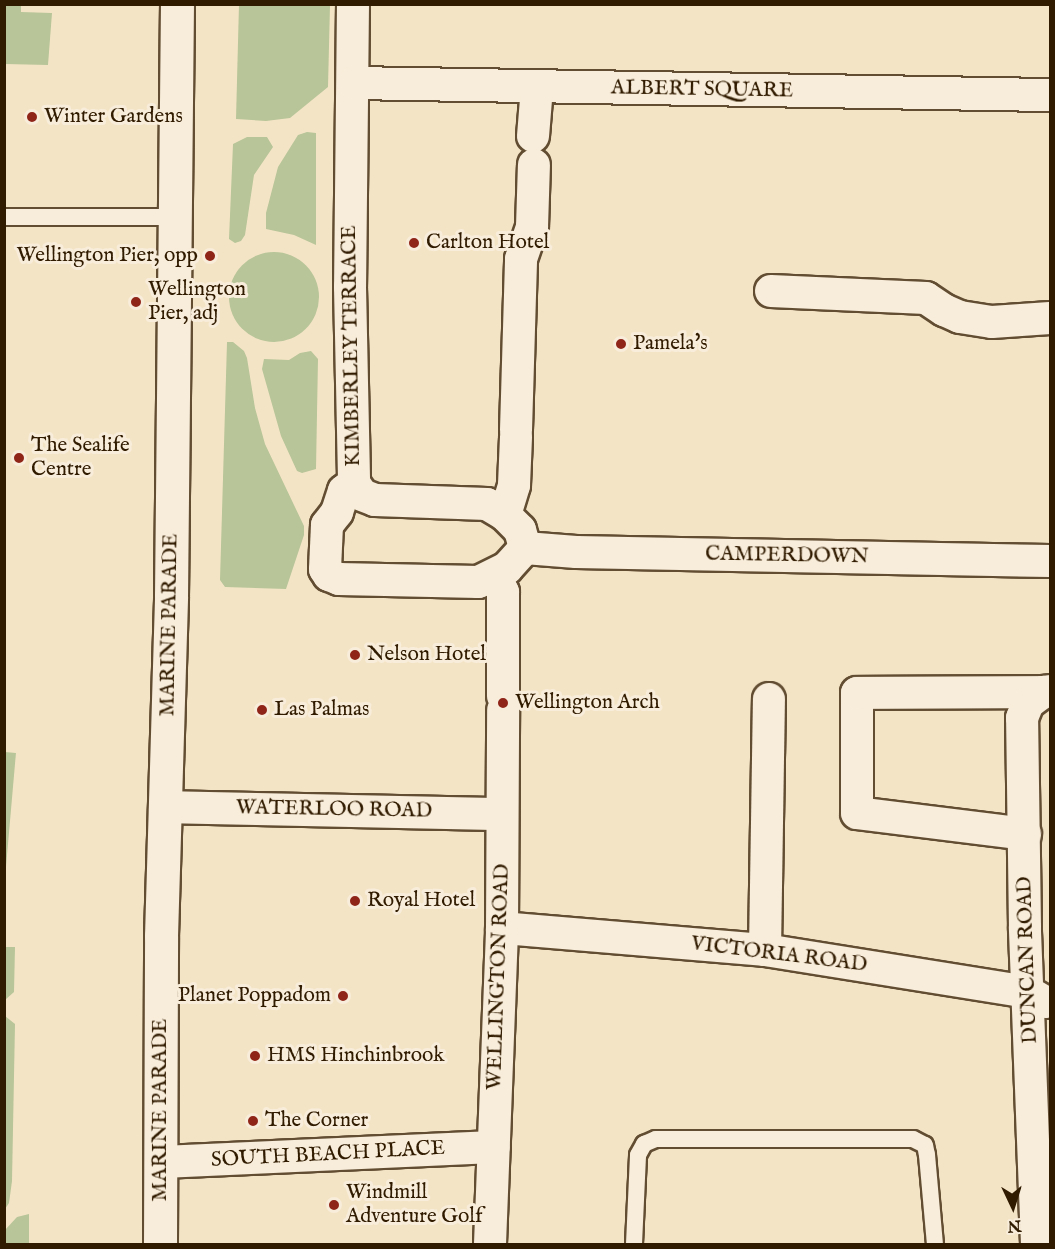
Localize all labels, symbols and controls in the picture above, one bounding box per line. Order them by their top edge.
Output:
street label: ALBERT SQUARE [611,76,793,104]
place label: Winter Gardens [44,104,183,130]
marker: Winter Gardens [25,110,39,124]
street label: KIMBERLEY TERRACE [337,225,367,467]
place label: Carlton Hotel [426,230,549,256]
marker: Carlton Hotel [407,236,421,250]
place label: Wellington Pier, opp [16,243,198,269]
marker: Wellington Pier, opp [203,249,217,263]
place label: Wellington Pier, adj [148,277,246,327]
marker: Wellington Pier, adj [129,295,143,309]
place label: Pamela's [633,331,708,357]
marker: Pamela's [614,337,628,351]
place label: The Sealife Centre [31,433,130,483]
marker: The Sealife Centre [12,451,26,465]
street label: MARINE PARADE [156,533,184,717]
street label: CAMPERDOWN [705,542,869,570]
place label: Nelson Hotel [367,642,486,668]
marker: Nelson Hotel [348,648,362,662]
place label: Wellington Arch [515,690,660,716]
marker: Wellington Arch [496,696,510,710]
place label: Las Palmas [274,697,369,723]
marker: Las Palmas [255,703,269,717]
street label: WATERLOO ROAD [236,796,432,824]
street label: WELLINGTON ROAD [482,863,516,1091]
street label: DUNCAN ROAD [1012,876,1044,1044]
place label: Royal Hotel [367,888,475,914]
marker: Royal Hotel [348,894,362,908]
street label: VICTORIA ROAD [690,932,868,978]
place label: Planet Poppadom [178,983,331,1009]
marker: Planet Poppadom [336,989,350,1003]
street label: MARINE PARADE [148,1018,174,1202]
place label: HMS Hinchinbrook [267,1043,445,1069]
marker: HMS Hinchinbrook [248,1049,262,1063]
place label: The Corner [265,1108,368,1134]
marker: The Corner [246,1114,260,1128]
street label: SOUTH BEACH PLACE [210,1136,446,1174]
north arrow [983,1177,1043,1237]
place label: Windmill Adventure Golf [346,1180,483,1230]
marker: Windmill Adventure Golf [327,1198,341,1212]
text: N [1007,1214,1022,1235]

